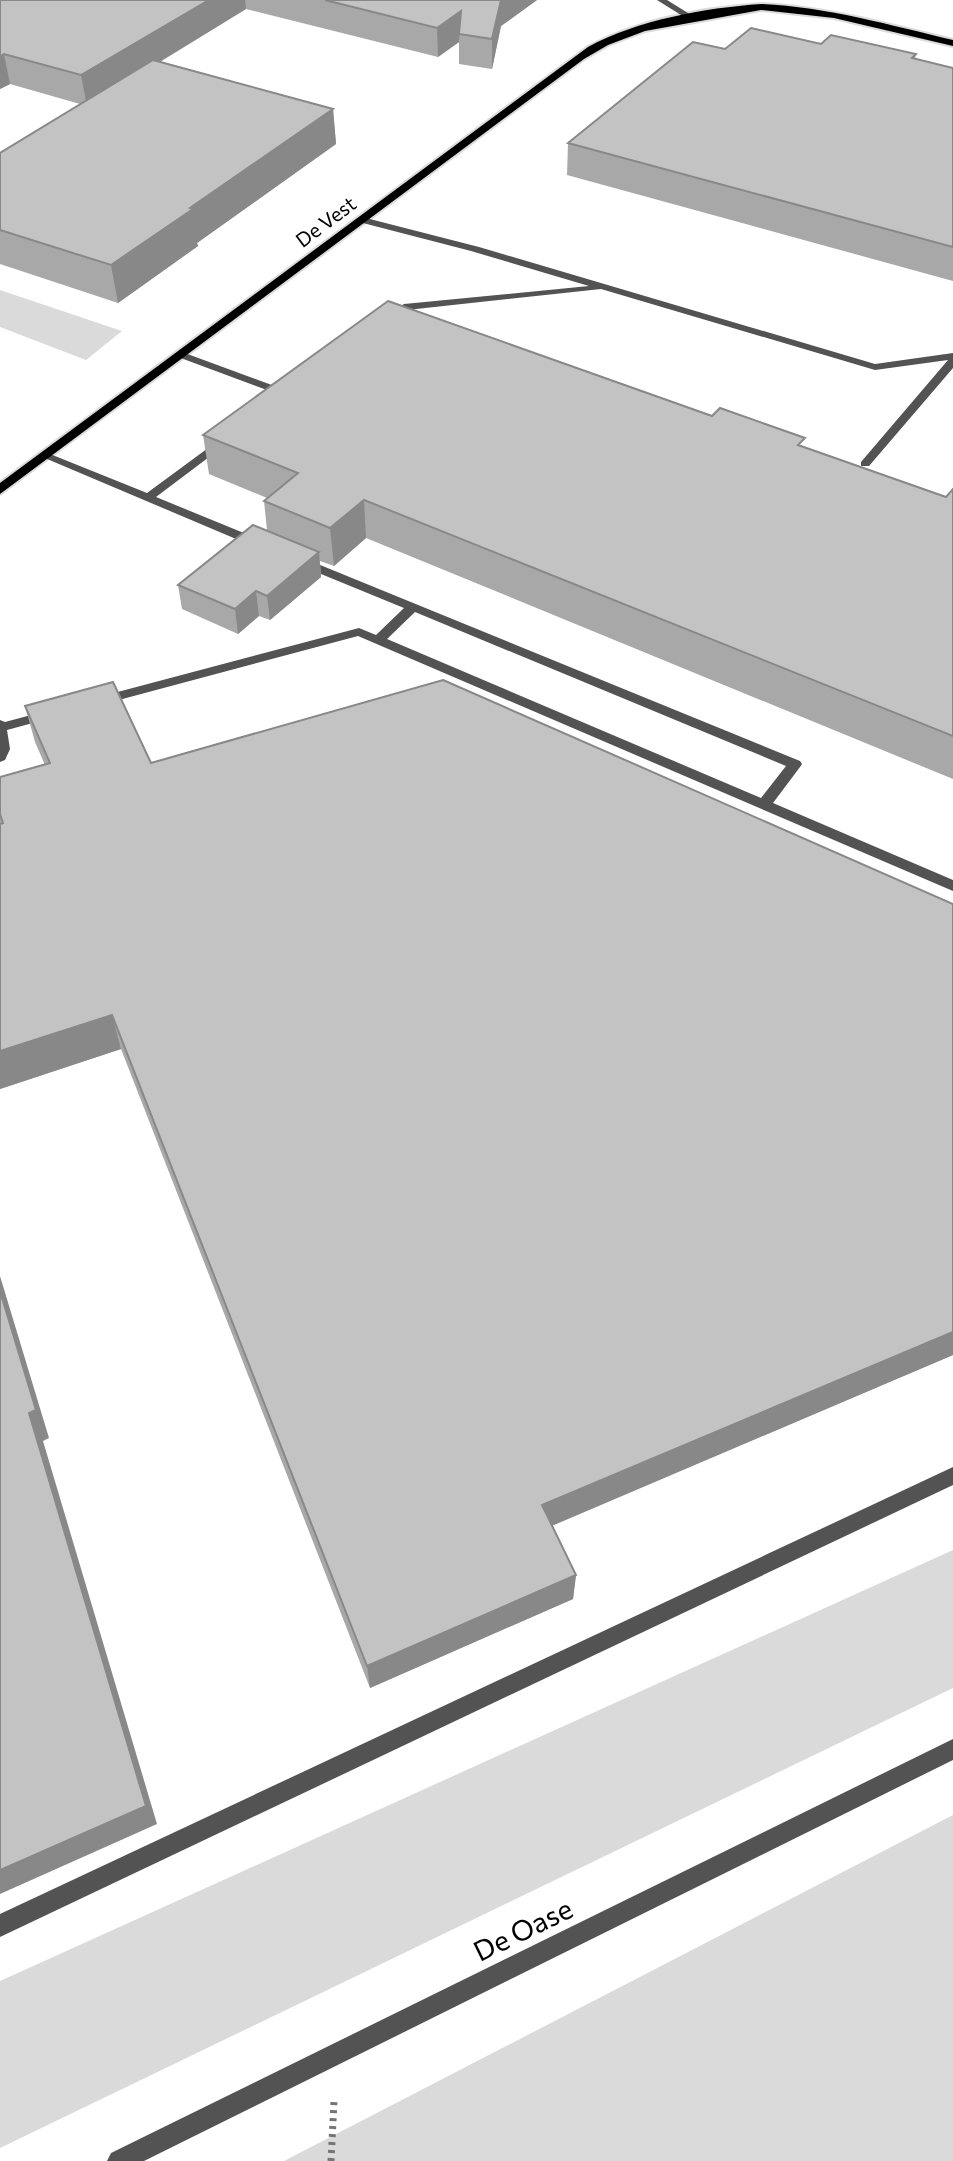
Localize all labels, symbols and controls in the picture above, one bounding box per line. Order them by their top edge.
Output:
street label: De Vest [291,191,360,252]
street label: De Oase [468,1891,578,1968]

